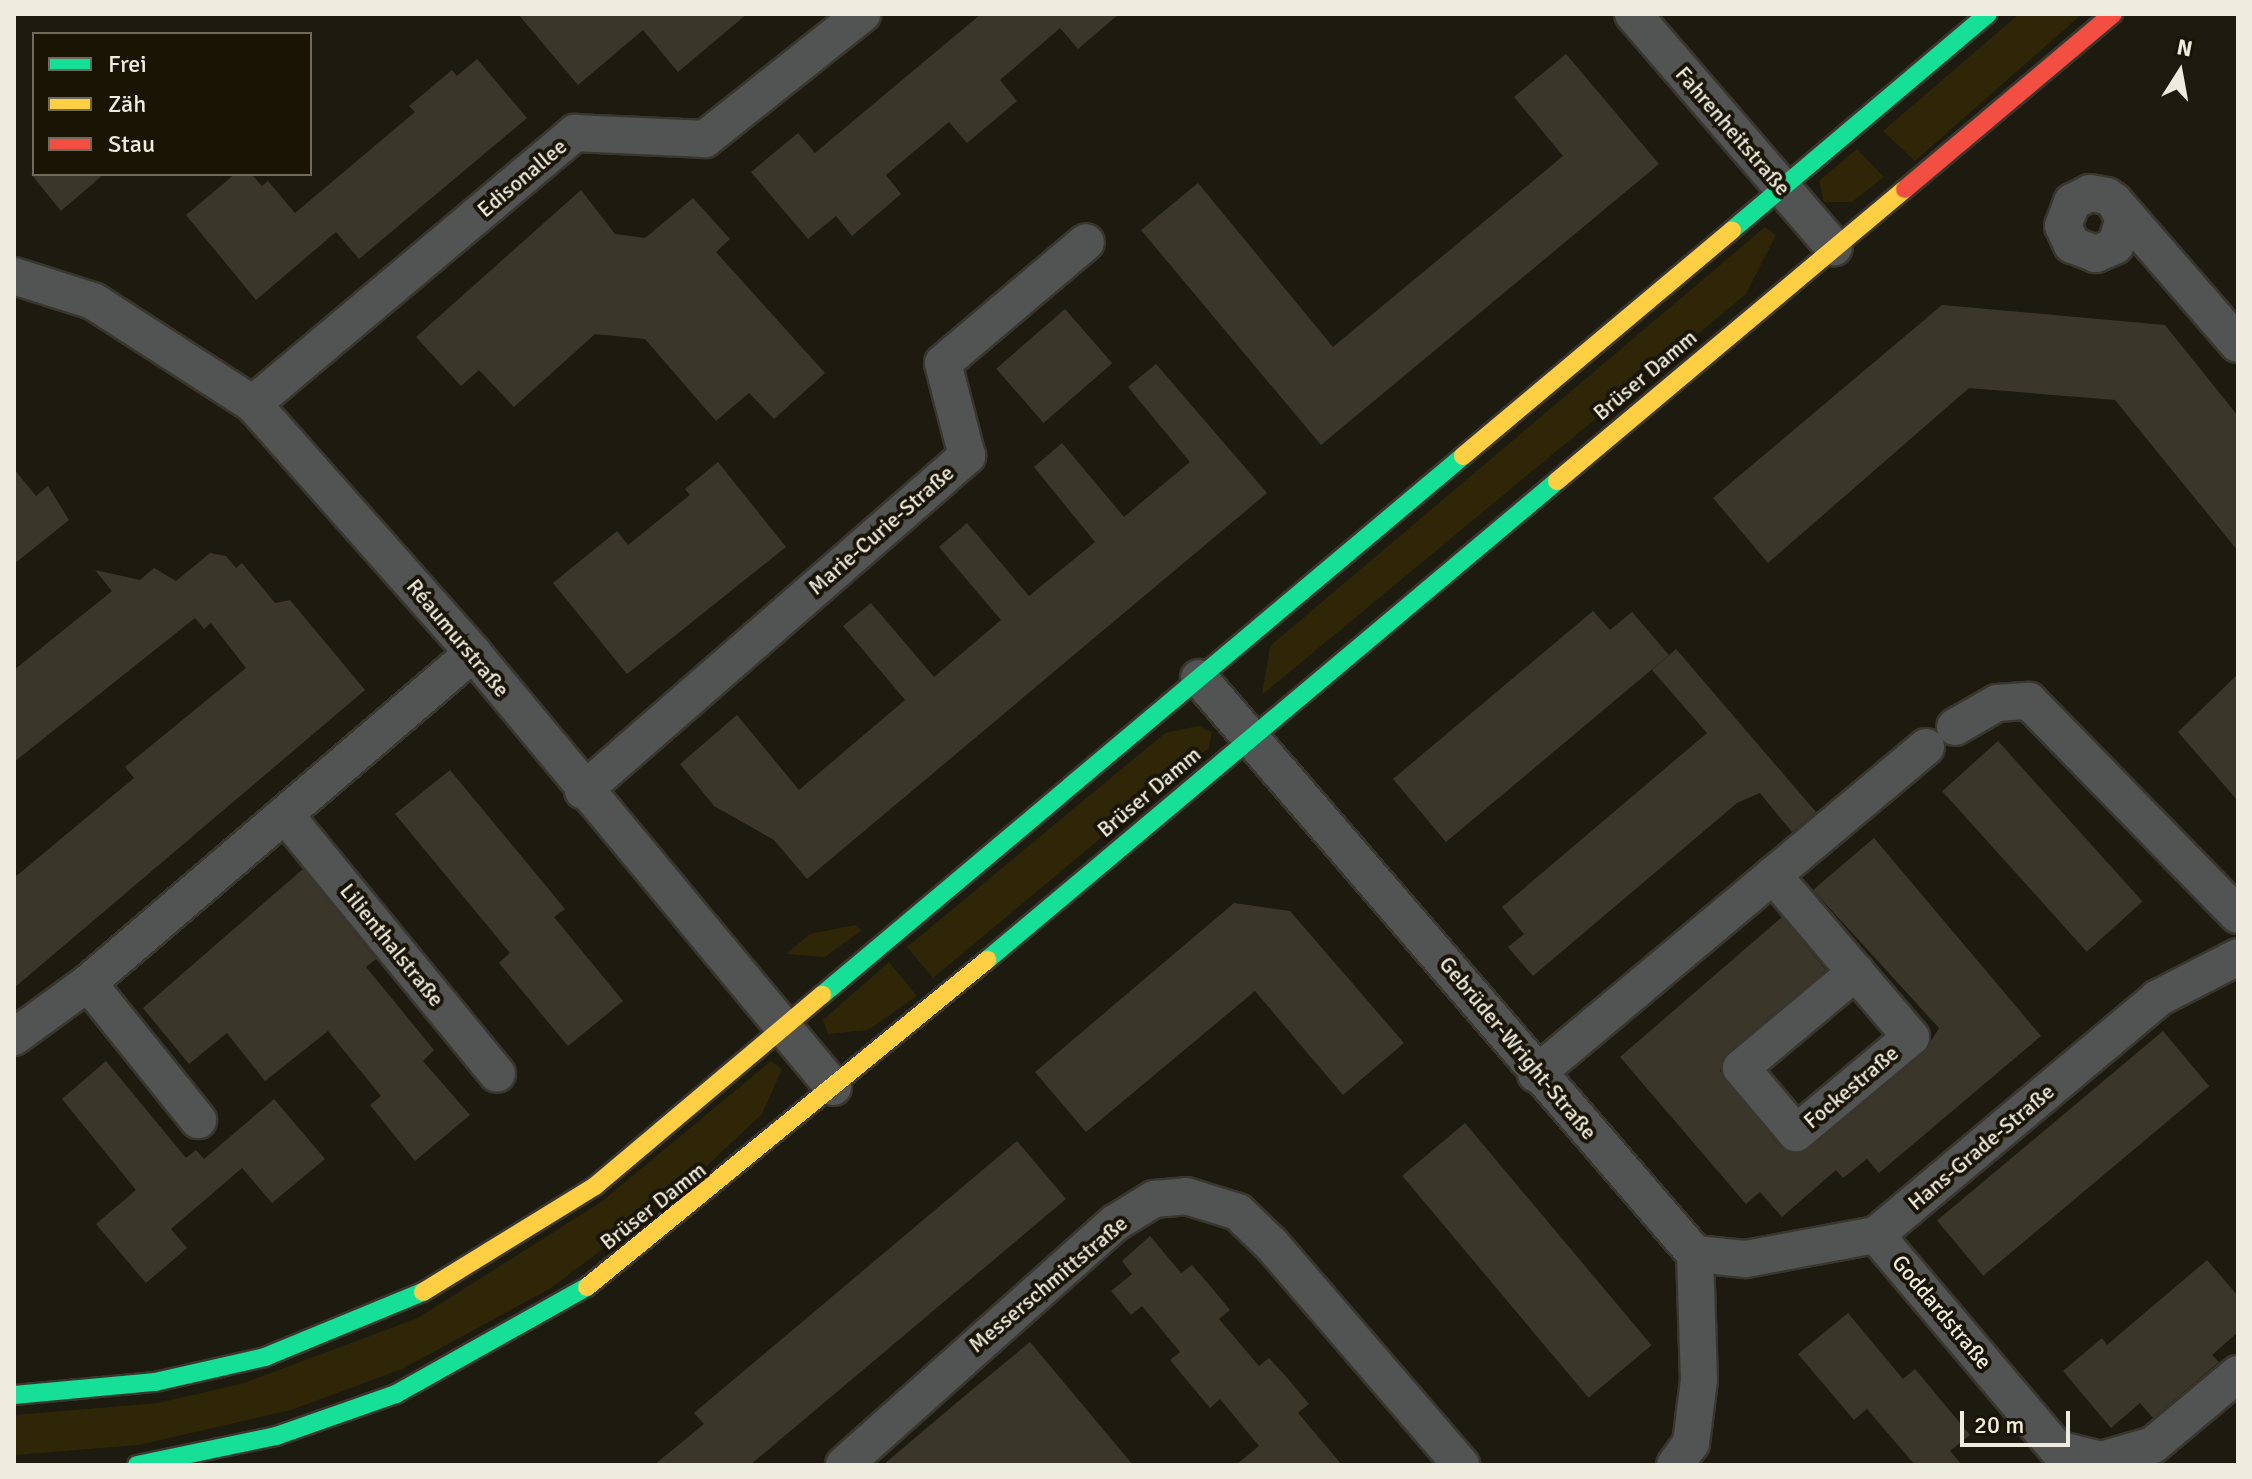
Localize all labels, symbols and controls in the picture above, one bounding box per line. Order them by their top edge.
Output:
legend [32,32,312,176]
north arrow [2140,32,2220,112]
text: N [2175,33,2195,63]
text: Frei [108,49,147,79]
street label: Fahrenheitstraße [1670,61,1796,201]
text: Zäh [108,89,146,119]
text: Stau [108,129,155,159]
street label: Edisonallee [472,133,572,223]
street label: Brüser Damm [1588,324,1702,426]
street label: Marie-Curie-Straße [803,460,959,600]
street label: Réaumurstraße [401,574,515,702]
street label: Brüser Damm [1092,741,1206,843]
street label: Lilienthalstraße [334,878,450,1012]
street label: Gebrüder-Wright-Straße [1434,951,1602,1145]
street label: Fockestraße [1798,1040,1904,1134]
street label: Hans-Grade-Straße [1903,1078,2059,1216]
street label: Brüser Damm [595,1157,711,1255]
street label: Messerschmittstraße [963,1210,1133,1358]
street label: Goddardstraße [1887,1250,1997,1374]
scale bar [1964,1395,2074,1445]
text: 20 m [1974,1410,2024,1440]

